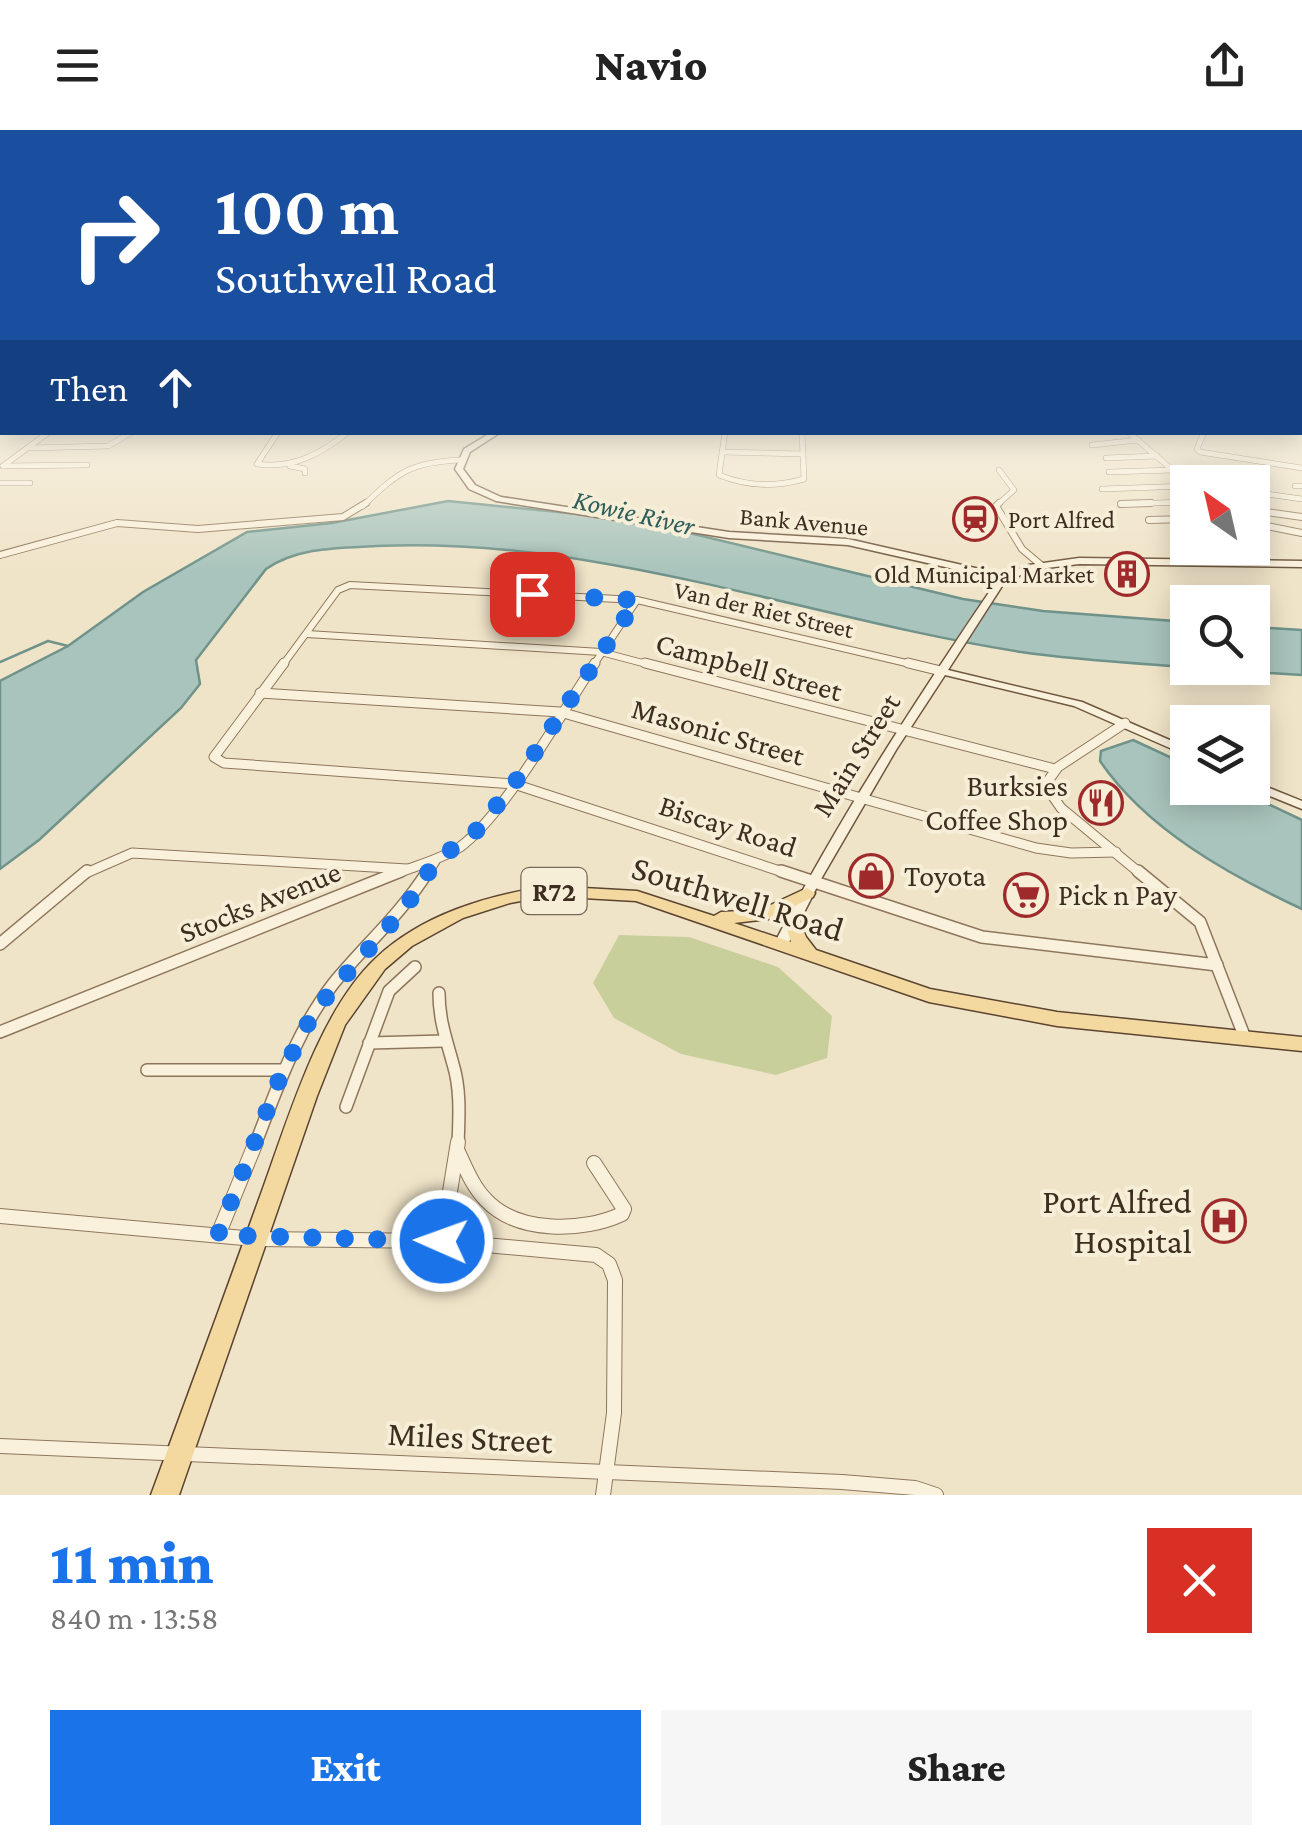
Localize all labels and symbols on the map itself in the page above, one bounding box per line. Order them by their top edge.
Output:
north arrow [1170,465,1270,565]
water label: Kowie River [570,483,699,542]
station icon: Port Alfred [952,496,998,542]
street label: Bank Avenue [739,502,869,541]
place label: Port Alfred [1008,506,1115,533]
building icon: Old Municipal Market [1104,551,1150,597]
pin [490,552,575,637]
place label: Old Municipal Market [874,561,1095,589]
street label: Van der Riet Street [671,576,857,643]
street label: Campbell Street [652,626,847,708]
street label: Main Street [805,686,907,822]
street label: Masonic Street [628,691,809,772]
place label: Burksies Coffee Shop [925,769,1068,837]
restaurant icon: Burksies Coffee Shop [1078,780,1124,826]
street label: Biscay Road [655,788,801,864]
street label: Southwell Road [627,848,848,949]
shop icon: Toyota [848,853,894,899]
street label: Stocks Avenue [174,854,345,949]
place label: Toyota [904,859,986,893]
road number: R72 [522,868,586,914]
supermarket icon: Pick n Pay [1003,872,1049,918]
place label: Pick n Pay [1058,878,1177,912]
place label: Port Alfred Hospital [1042,1182,1192,1261]
position arrow [390,1189,494,1293]
hospital icon: Port Alfred Hospital [1201,1198,1247,1244]
street label: Miles Street [387,1414,554,1461]

